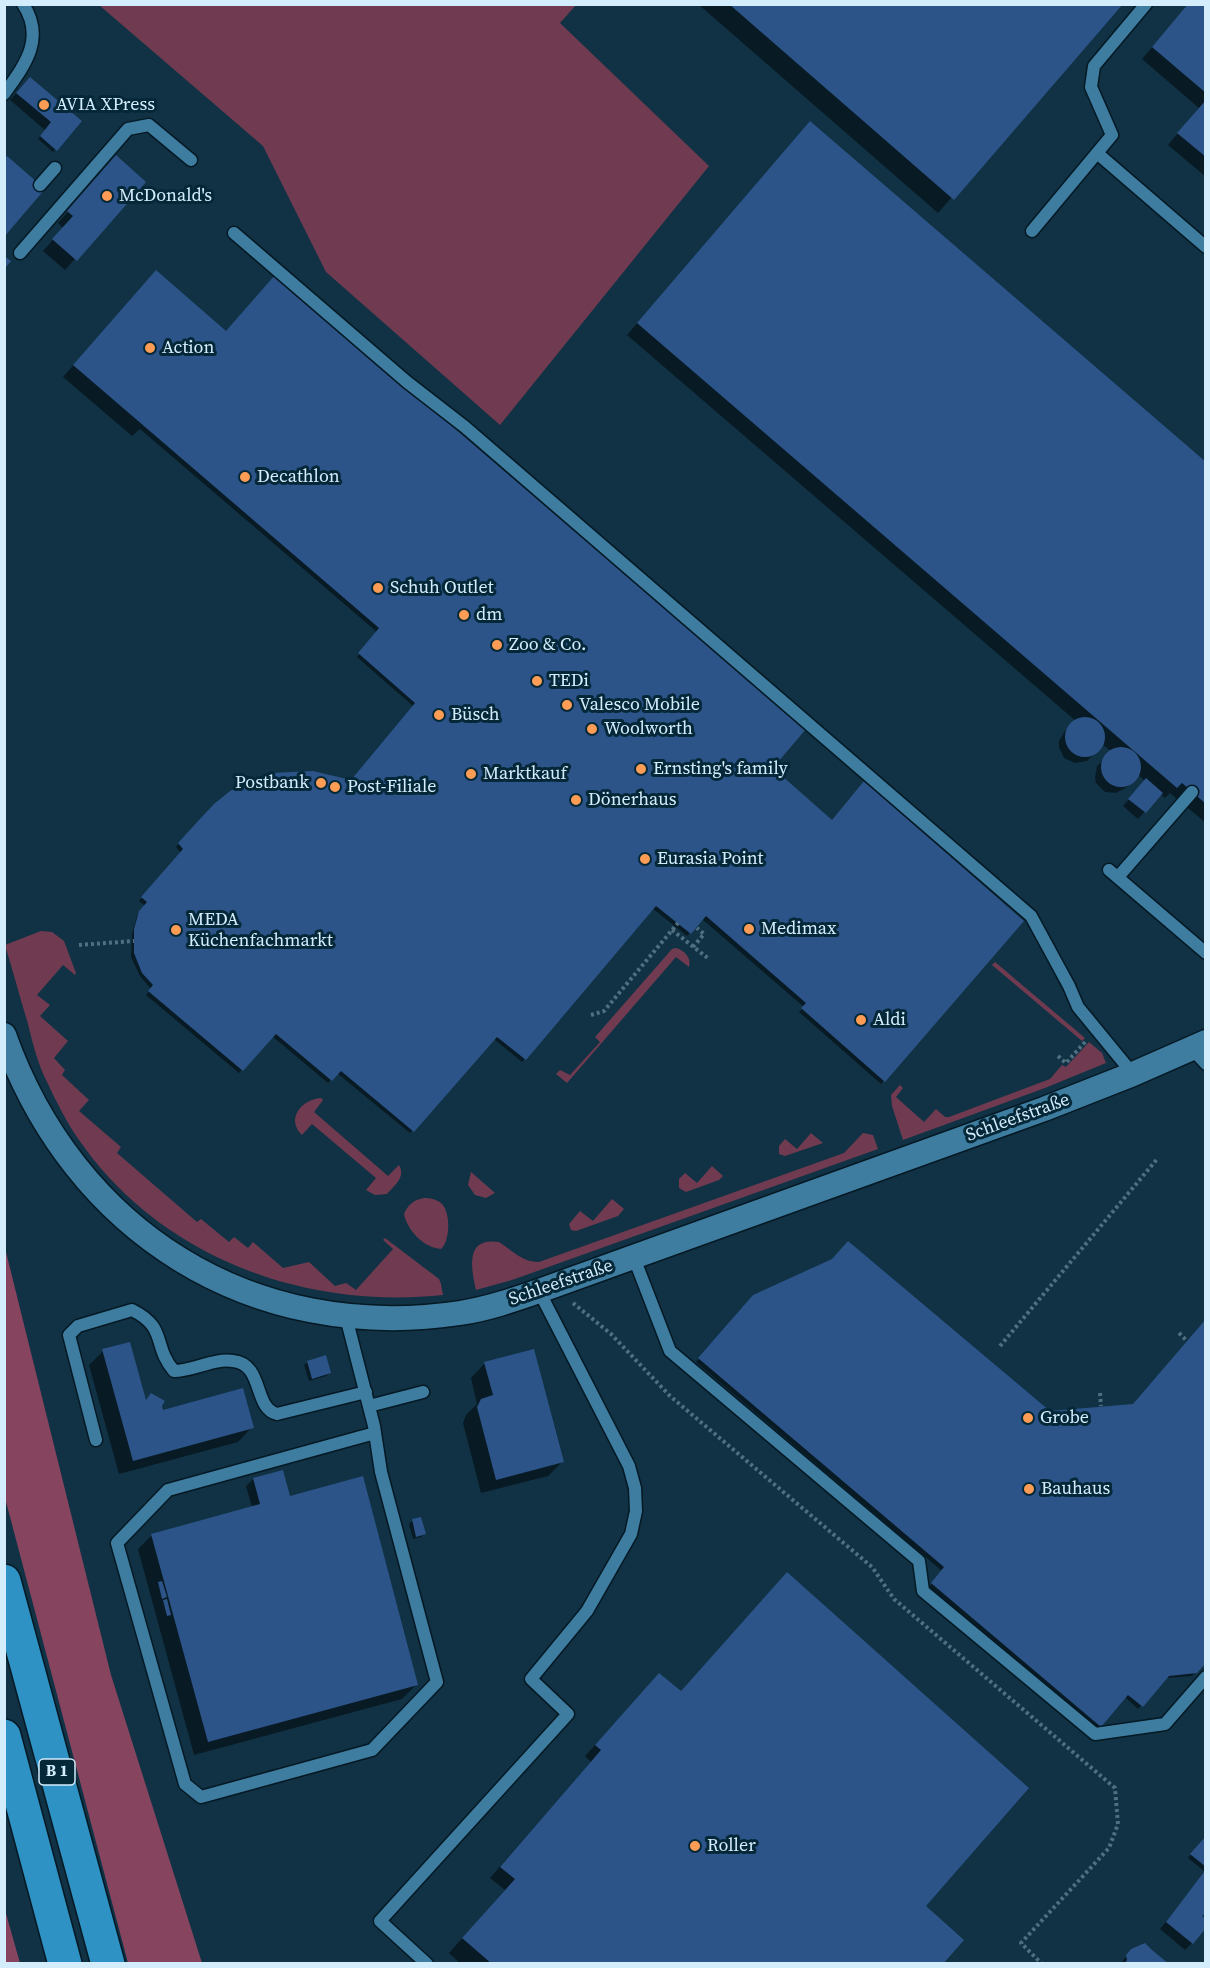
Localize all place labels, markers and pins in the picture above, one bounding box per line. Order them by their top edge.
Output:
place label: AVIA XPress [56,94,155,116]
marker: AVIA XPress [37,98,51,112]
place label: McDonald's [119,185,212,207]
marker: McDonald's [100,189,114,203]
place label: Action [162,337,214,359]
marker: Action [143,341,157,355]
place label: Decathlon [257,466,340,488]
marker: Decathlon [238,470,252,484]
place label: Schuh Outlet [390,577,493,599]
marker: Schuh Outlet [371,581,385,595]
place label: dm [476,604,502,626]
marker: dm [457,608,471,622]
place label: Zoo & Co. [509,634,586,656]
marker: Zoo & Co. [490,638,504,652]
place label: TEDi [549,670,589,692]
marker: TEDi [530,674,544,688]
place label: Valesco Mobile [579,694,700,716]
marker: Valesco Mobile [560,698,574,712]
place label: Büsch [451,704,500,726]
marker: Büsch [432,708,446,722]
place label: Woolworth [604,718,693,740]
marker: Woolworth [585,722,599,736]
place label: Ernsting's family [653,758,788,780]
marker: Ernsting's family [634,762,648,776]
place label: Marktkauf [483,763,567,785]
marker: Marktkauf [464,767,478,781]
place label: Postbank [235,772,309,794]
marker: Postbank [314,776,328,790]
place label: Post-Filiale [347,776,436,798]
marker: Post-Filiale [328,780,342,794]
place label: Dönerhaus [588,789,676,811]
marker: Dönerhaus [569,793,583,807]
place label: Eurasia Point [657,848,763,870]
marker: Eurasia Point [638,852,652,866]
place label: MEDA Küchenfachmarkt [188,909,333,952]
place label: Medimax [761,918,836,940]
marker: Medimax [742,922,756,936]
marker: MEDA Küchenfachmarkt [169,923,183,937]
place label: Aldi [873,1009,906,1031]
marker: Aldi [854,1013,868,1027]
place label: Grobe [1040,1407,1089,1429]
marker: Grobe [1021,1411,1035,1425]
place label: Bauhaus [1041,1478,1110,1500]
marker: Bauhaus [1022,1482,1036,1496]
place label: Roller [707,1835,756,1857]
marker: Roller [688,1839,702,1853]

